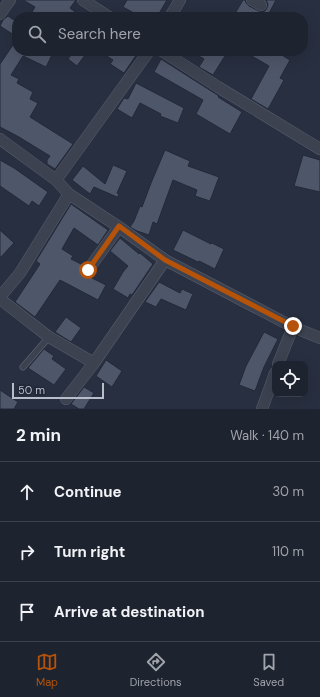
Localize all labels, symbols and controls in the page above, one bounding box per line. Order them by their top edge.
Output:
search box [12,12,308,56]
icon: search [26,23,48,45]
text: Search here [58,24,141,44]
route start [79,261,97,279]
route end [284,317,302,335]
map controls [272,361,308,397]
button: locate [272,361,308,397]
scale bar [12,381,104,400]
text: 50 m [18,383,45,397]
text: 2 min [16,424,61,446]
text: Walk · 140 m [230,427,304,444]
icon: ahead [16,481,38,503]
text: Continue [54,482,122,502]
text: 30 m [272,483,304,500]
icon: right [16,541,38,563]
text: Turn right [54,542,125,562]
text: 110 m [272,543,304,560]
icon: arrive [16,601,38,623]
text: Arrive at destination [54,602,205,622]
tab: Map [36,651,58,689]
tab: Directions [130,651,182,689]
tab: Saved [253,651,284,689]

